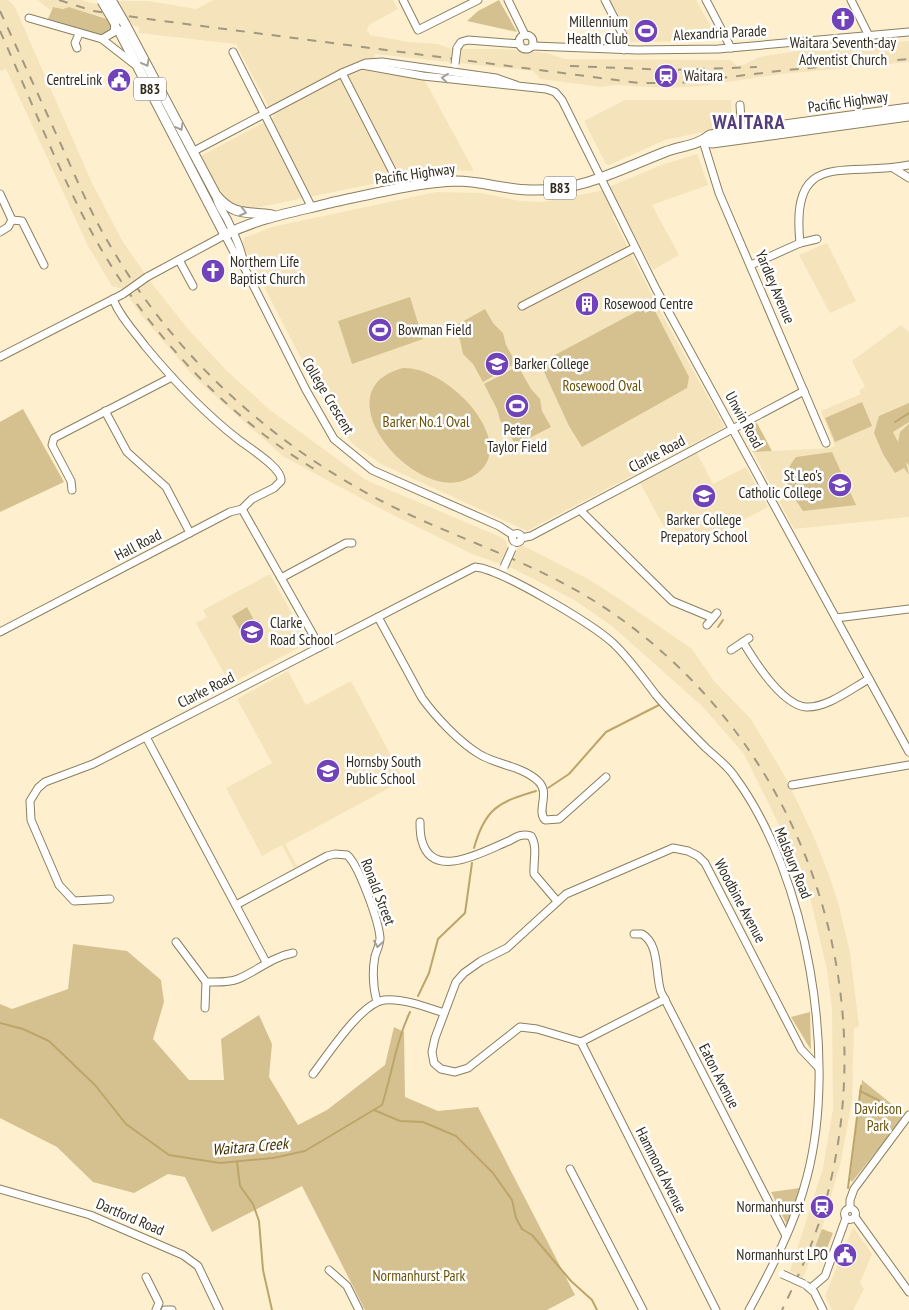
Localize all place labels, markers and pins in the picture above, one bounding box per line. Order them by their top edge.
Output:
church icon: Waitara Seventh-day Adventist Church [830,6,856,32]
place label: Millennium Health Club [567,12,628,48]
sports icon: Millennium Health Club [633,18,659,44]
place label: Waitara Seventh-day Adventist Church [790,33,897,69]
station icon: Waitara [653,63,679,89]
place label: Waitara [684,66,723,85]
public building icon: CentreLink [106,67,132,93]
place label: CentreLink [46,70,102,89]
place label: Northern Life Baptist Church [230,252,305,288]
church icon: Northern Life Baptist Church [200,258,226,284]
building icon: Rosewood Centre [574,291,600,317]
place label: Rosewood Centre [604,294,693,313]
sports icon: Bowman Field [367,317,393,343]
place label: Bowman Field [398,320,471,339]
school or university icon: Barker College [484,351,510,377]
place label: Barker College [514,354,589,373]
sports icon: Peter Taylor Field [504,393,530,419]
place label: Peter Taylor Field [487,420,547,456]
place label: St Leo's Catholic College [738,466,822,502]
school or university icon: St Leo's Catholic College [827,472,853,498]
school or university icon: Barker College Prepatory School [691,483,717,509]
place label: Barker College Prepatory School [661,510,748,546]
place label: Clarke Road School [270,613,334,649]
school or university icon: Clarke Road School [239,619,265,645]
place label: Hornsby South Public School [346,752,421,788]
school or university icon: Hornsby South Public School [315,758,341,784]
station icon: Normanhurst [809,1194,835,1220]
place label: Normanhurst [737,1197,804,1216]
public building icon: Normanhurst LPO [832,1242,858,1268]
place label: Normanhurst LPO [736,1245,828,1264]

